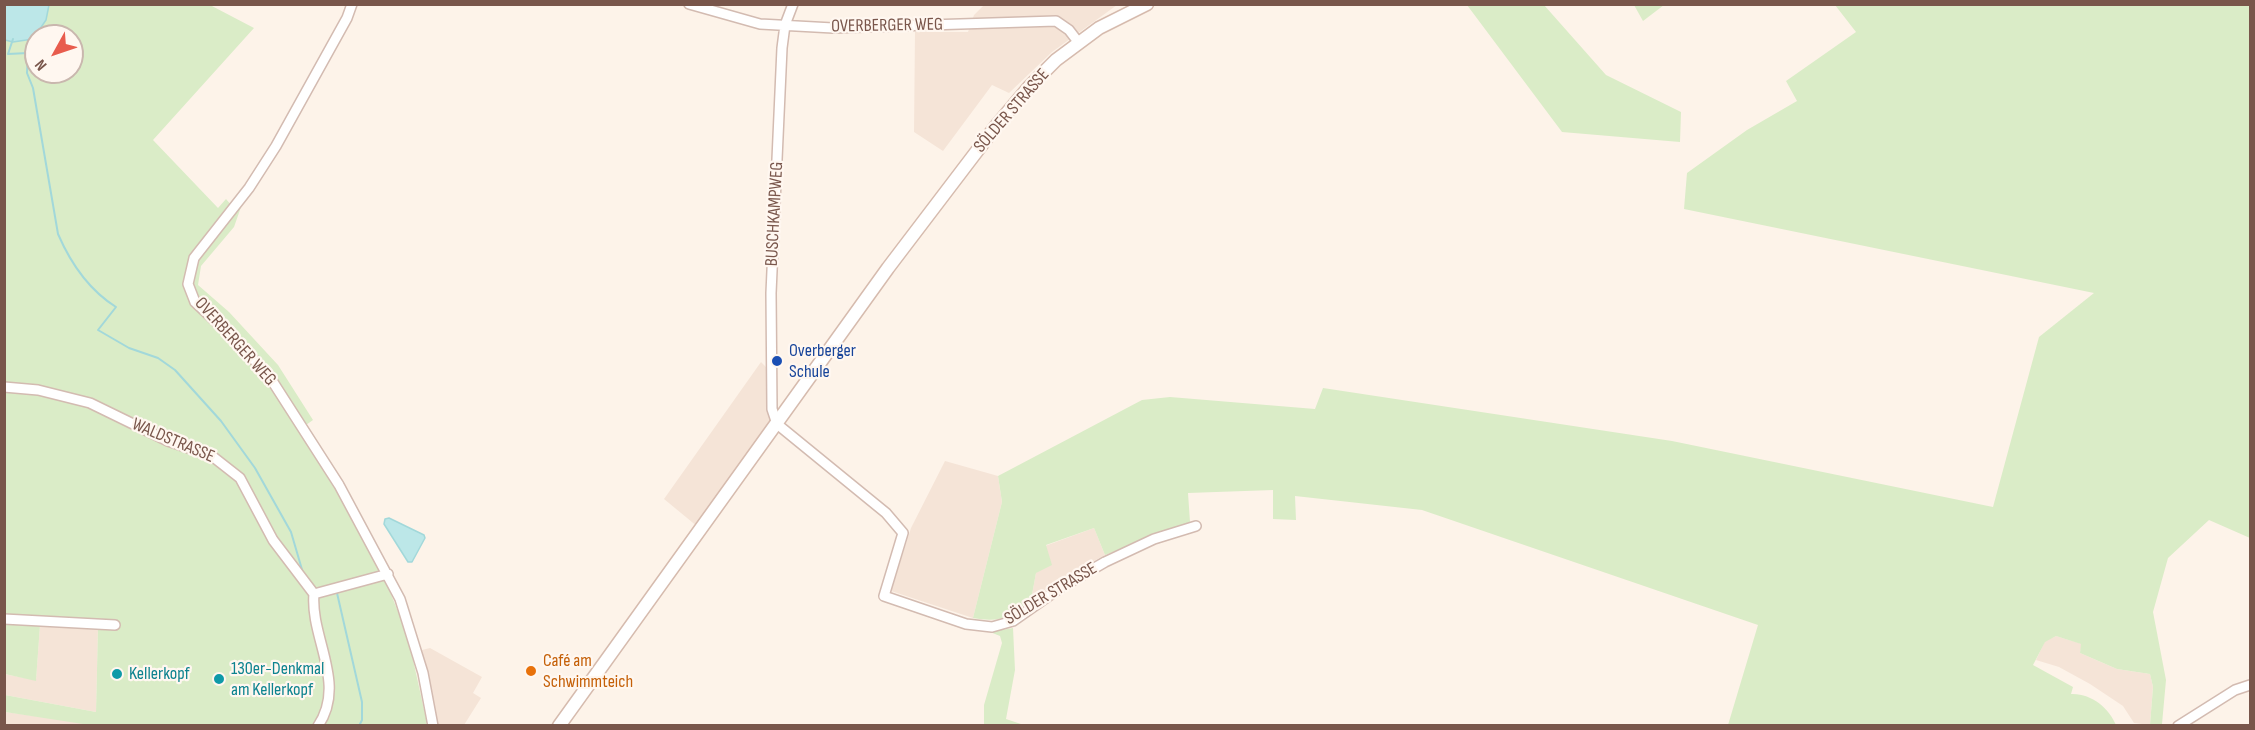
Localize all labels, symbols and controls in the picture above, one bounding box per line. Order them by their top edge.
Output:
street label: OVERBERGER WEG [831,14,943,38]
north arrow [24,24,84,84]
text: N [31,55,51,74]
street label: SÖLDER STRASSE [970,65,1054,157]
street label: BUSCHKAMPWEG [761,161,789,267]
street label: OVERBERGER WEG [190,293,280,391]
place label: Overberger Schule [789,340,856,382]
marker: Overberger Schule [770,354,784,368]
street label: WALDSTRASSE [128,414,218,468]
street label: SÖLDER STRASSE [1001,558,1101,630]
place label: Café am Schwimmteich [543,650,633,692]
place label: 130er-Denkmal am Kellerkopf [231,658,324,700]
place label: Kellerkopf [129,663,190,685]
marker: Café am Schwimmteich [524,664,538,678]
marker: Kellerkopf [110,667,124,681]
marker: 130er-Denkmal am Kellerkopf [212,672,226,686]

